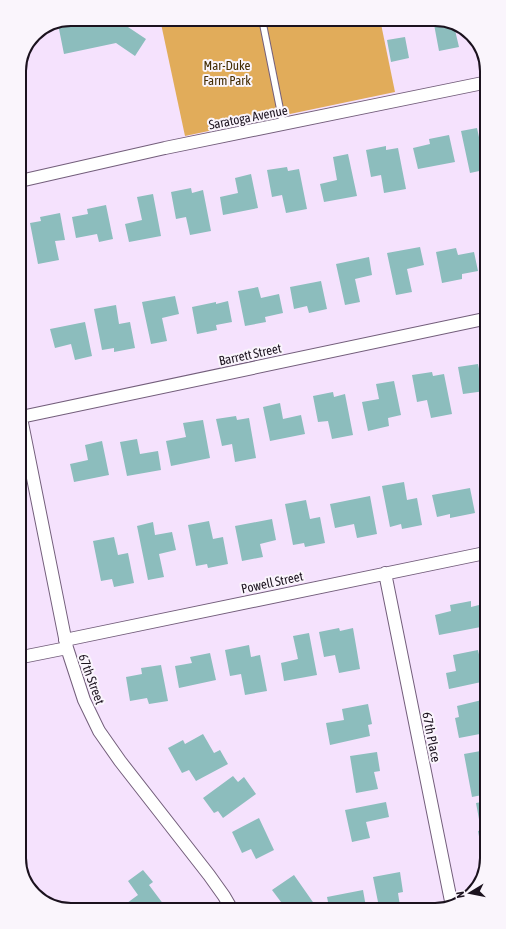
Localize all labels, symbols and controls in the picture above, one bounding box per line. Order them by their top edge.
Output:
park label: Mar-Duke Farm Park [203,58,251,88]
street label: Saratoga Avenue [207,102,289,132]
street label: Barrett Street [217,340,283,368]
street label: Powell Street [240,569,305,596]
street label: 67th Street [75,652,108,707]
street label: 67th Place [419,711,444,763]
north arrow [450,873,490,913]
text: N [454,890,467,899]

